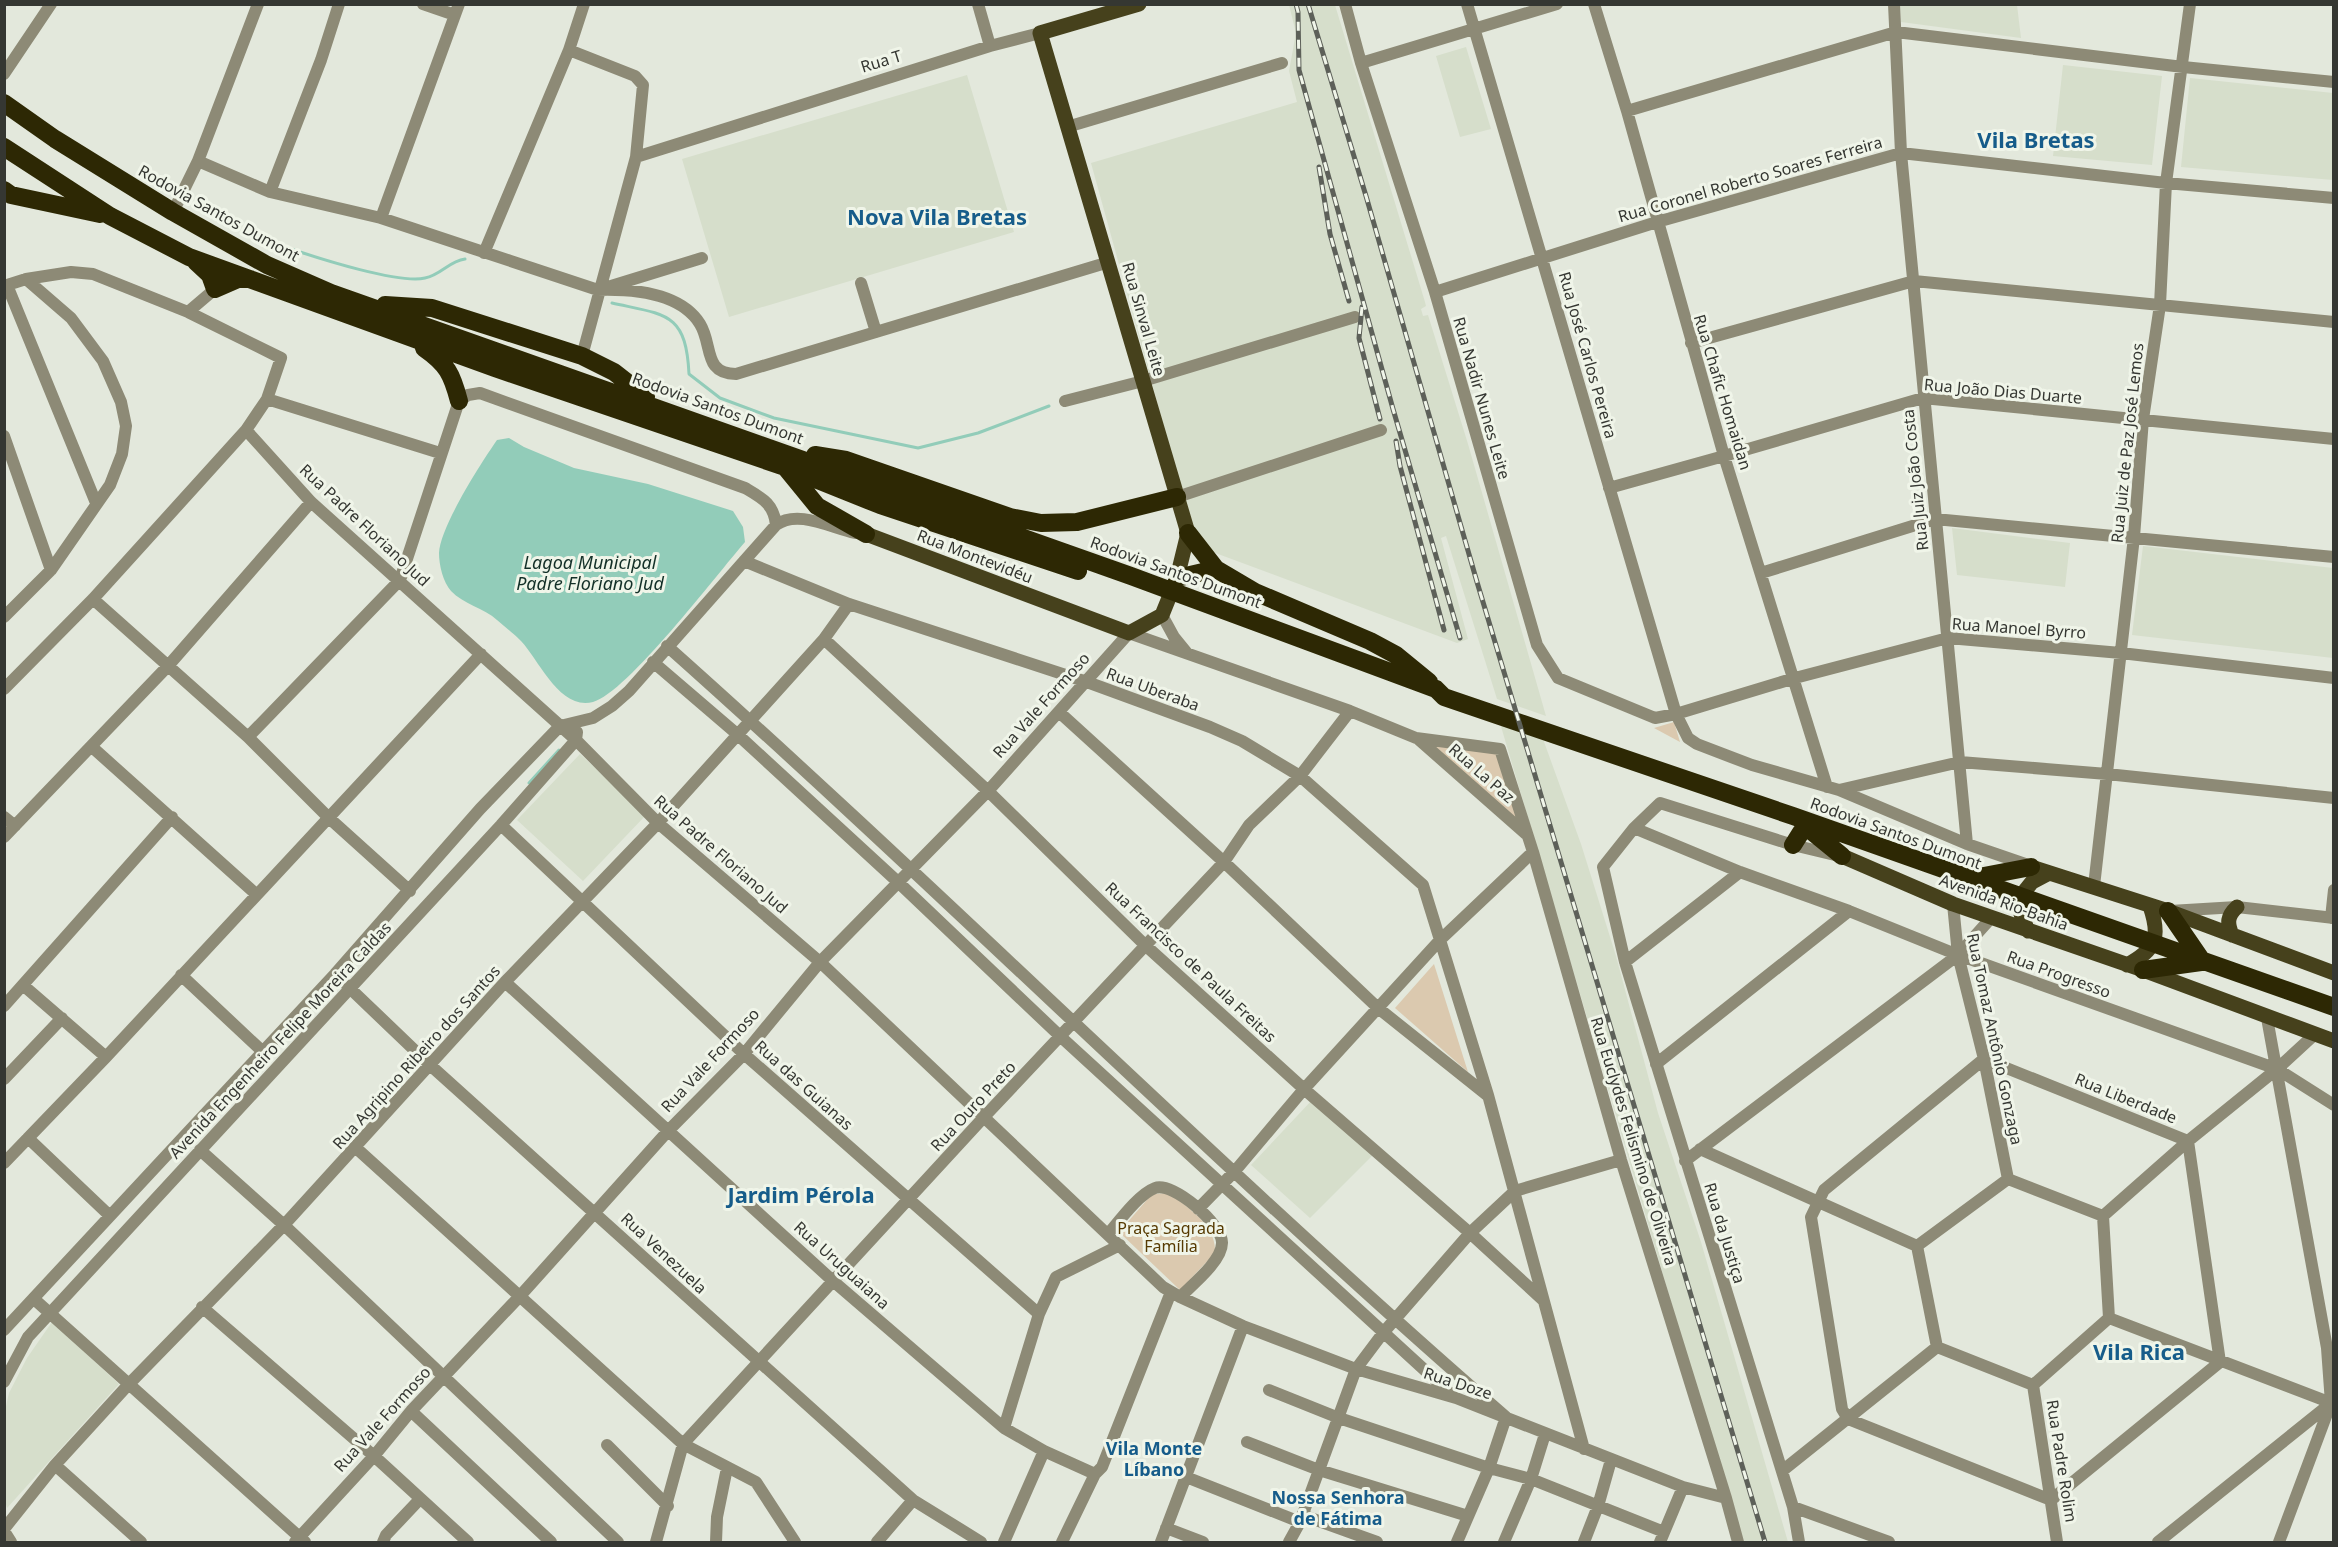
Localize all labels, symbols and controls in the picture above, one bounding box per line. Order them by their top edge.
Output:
street label: Rua T [858,44,904,78]
district label: Vila Bretas [1977,124,2095,154]
street label: Rua Coronel Roberto Soares Ferreira [1615,131,1885,227]
street label: Rodovia Santos Dumont [135,159,304,267]
district label: Nova Vila Bretas [847,201,1027,231]
street label: Rua Sinval Leite [1117,259,1171,379]
street label: Rua José Carlos Pereira [1554,269,1622,441]
street label: Rua Chafic Homaidan [1689,311,1757,473]
street label: Rua Nadir Nunes Leite [1448,314,1516,482]
street label: Rua Juiz de Paz José Lemos [2106,342,2148,544]
street label: Rodovia Santos Dumont [629,367,807,449]
street label: Rua João Dias Duarte [1923,373,2083,409]
street label: Rua Juiz João Costa [1897,408,1933,552]
street label: Rua Padre Floriano Jud [295,459,435,591]
street label: Rua Montevidéu [914,524,1036,588]
street label: Rodovia Santos Dumont [1087,531,1265,613]
water label: Lagoa Municipal Padre Floriano Jud [516,550,664,595]
street label: Rua Manoel Byrro [1951,612,2087,644]
street label: Rua Vale Formoso [988,647,1094,763]
street label: Rua Uberaba [1103,662,1203,716]
street label: Rua La Paz [1444,738,1520,808]
street label: Rua Padre Floriano Jud [649,790,793,918]
street label: Rodovia Santos Dumont [1807,792,1985,874]
street label: Avenida Rio-Bahia [1937,868,2071,936]
street label: Rua Francisco de Paula Freitas [1101,877,1281,1047]
street label: Avenida Engenheiro Felipe Moreira Caldas [164,917,396,1163]
street label: Rua Tomaz Antônio Gonzaga [1962,931,2028,1147]
street label: Rua Progresso [2004,945,2114,1003]
street label: Rua Agripino Ribeiro dos Santos [327,960,505,1154]
street label: Rua Vale Formoso [656,1003,764,1117]
street label: Rua Euclydes Felismino de Oliveira [1586,1014,1682,1268]
street label: Rua das Guianas [750,1035,858,1135]
street label: Rua Ouro Preto [925,1056,1021,1156]
street label: Rua Liberdade [2072,1068,2180,1128]
district label: Jardim Pérola [725,1179,875,1209]
street label: Rua da Justiça [1699,1180,1751,1286]
street label: Rua Venezuela [616,1208,712,1298]
street label: Rua Uruguaiana [789,1216,895,1314]
park label: Praça Sagrada Família [1117,1217,1225,1257]
district label: Vila Rica [2093,1336,2185,1366]
street label: Rua Vale Formoso [329,1361,435,1477]
street label: Rua Doze [1421,1362,1495,1404]
street label: Rua Padre Rolim [2041,1398,2083,1524]
district label: Vila Monte Líbano [1106,1436,1202,1481]
district label: Nossa Senhora de Fátima [1271,1485,1405,1530]

